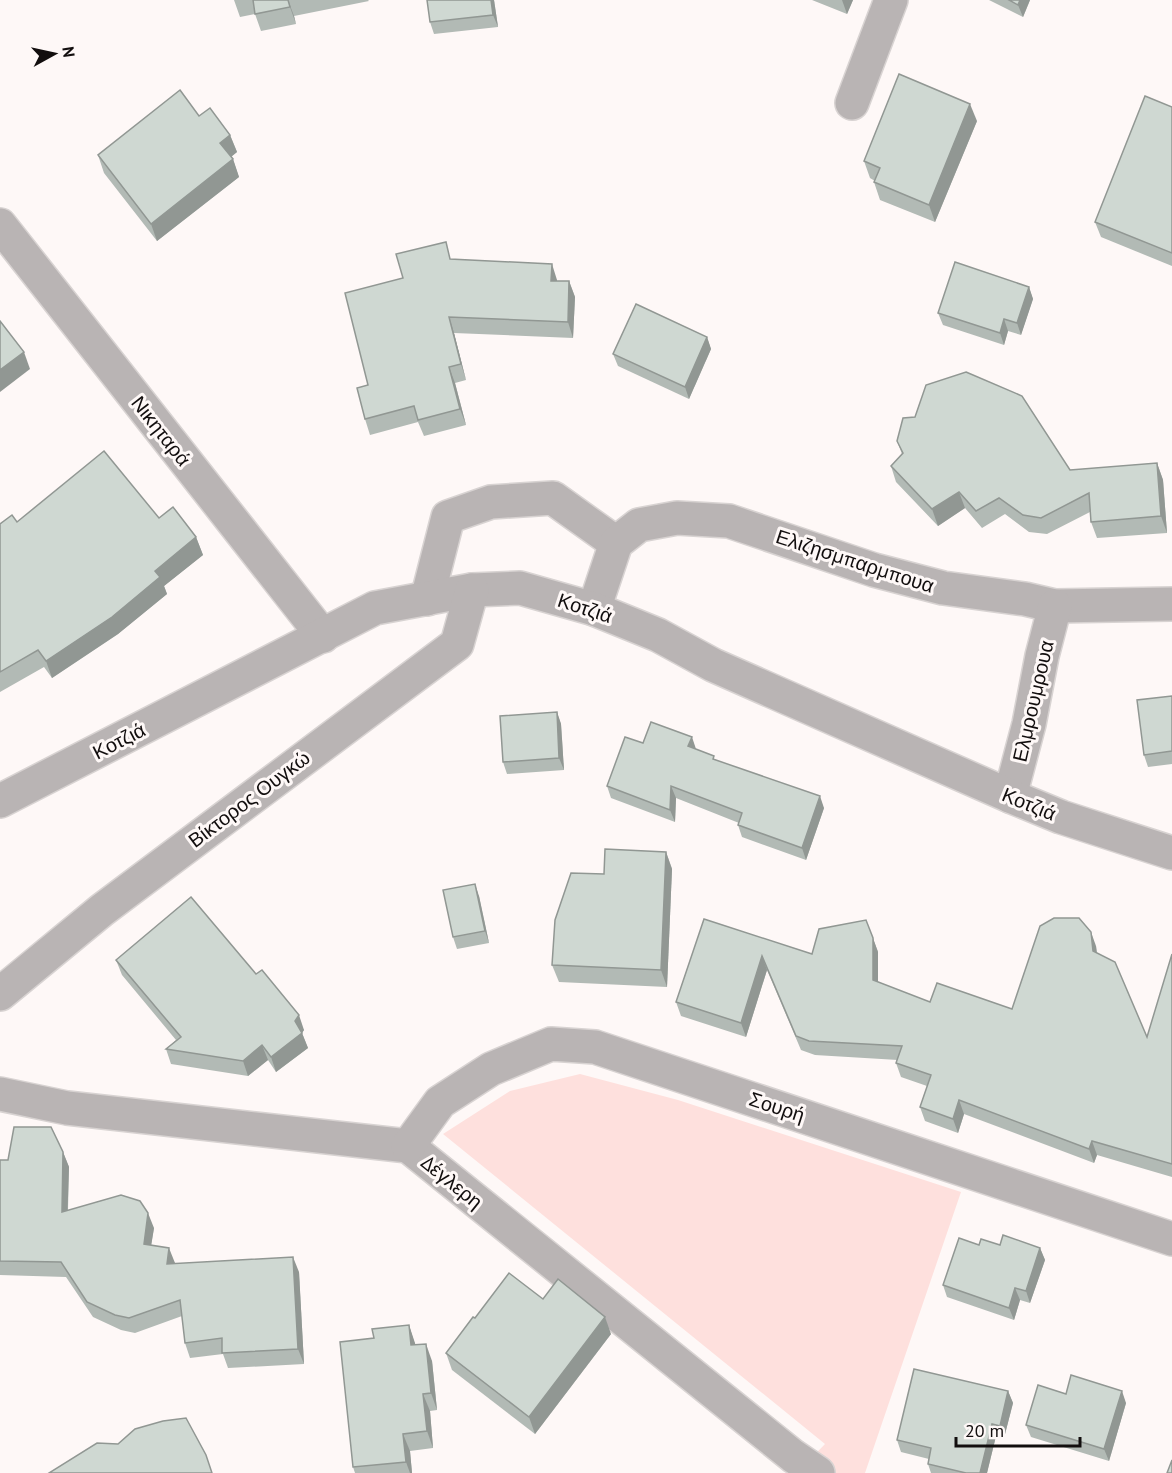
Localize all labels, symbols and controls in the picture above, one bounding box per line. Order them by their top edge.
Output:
north arrow [24,24,84,84]
text: N [58,45,79,59]
street label: Νικηταρά [125,391,197,471]
street label: Ελιζησμπαρμπουα [773,523,937,599]
street label: Κοτζιά [554,587,616,629]
street label: Ελμρουμρουα [1006,638,1060,764]
street label: Κοτζιά [88,717,150,765]
street label: Βίκτορος Ουγκώ [183,745,315,853]
street label: Κοτζιά [998,781,1060,827]
street label: Σουρή [746,1086,808,1128]
street label: Δέγλερη [416,1149,488,1215]
scale bar [956,1410,1080,1448]
text: 20 m [965,1419,1004,1442]

